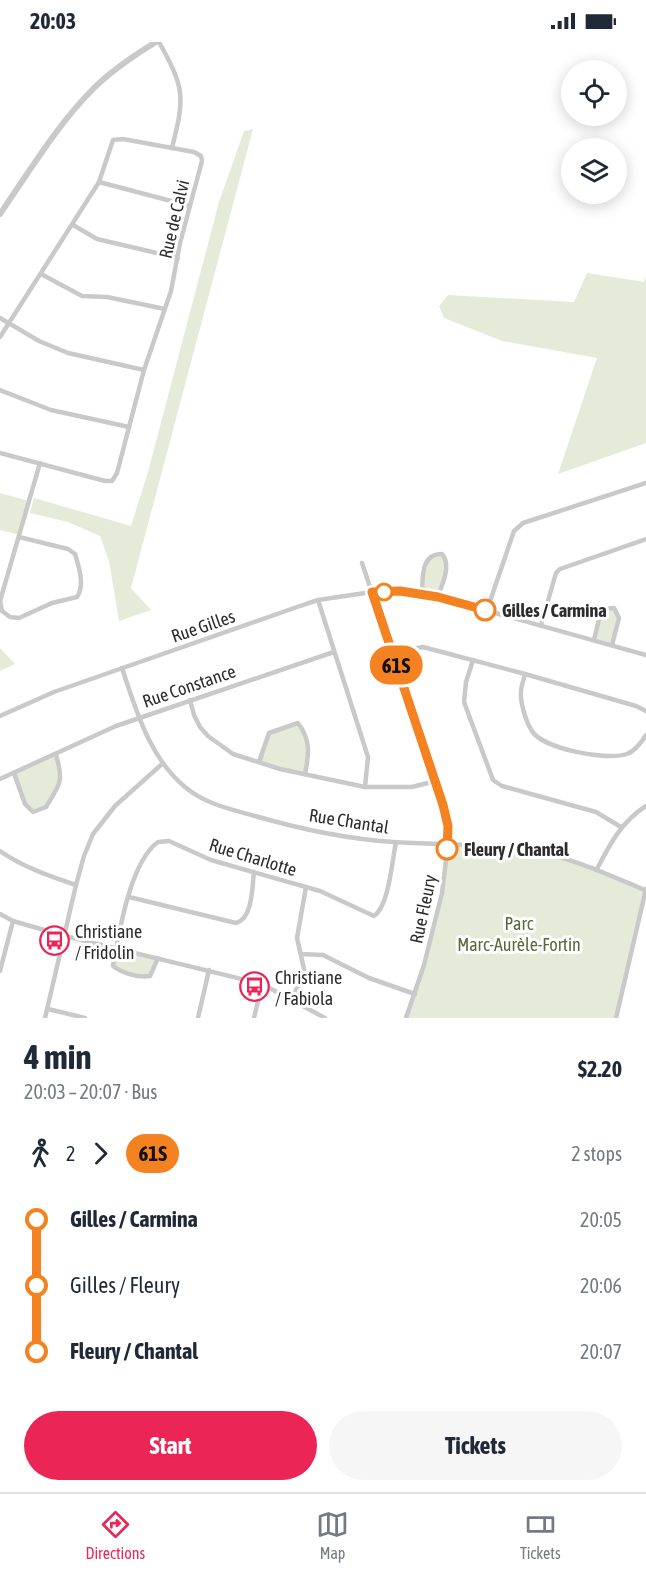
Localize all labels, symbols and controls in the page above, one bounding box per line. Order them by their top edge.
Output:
text: 20:03 [30,8,76,34]
map controls [561,60,627,204]
button: locate [561,60,627,126]
button: layers [561,138,627,204]
street label: Rue de Calvi [155,178,193,260]
unlabelled marker [375,583,393,601]
marker: Gilles / Carmina [474,599,496,621]
place label: Gilles / Carmina [502,600,607,621]
street label: Rue Gilles [168,605,238,647]
line badge: 61S [362,646,430,684]
text: 61S [382,653,410,677]
street label: Rue Constance [140,660,238,712]
street label: Rue Chantal [308,804,391,838]
street label: Rue Charlotte [207,834,299,880]
marker: Fleury / Chantal [436,838,458,860]
place label: Fleury / Chantal [464,839,569,860]
street label: Rue Fleury [405,873,441,945]
park label: Parc Marc-Aurèle-Fortin [457,913,581,955]
place label: Christiane / Fridolin [75,921,142,963]
bus stop icon: Christiane / Fridolin [38,925,70,957]
place label: Christiane / Fabiola [275,967,342,1009]
bus stop icon: Christiane / Fabiola [238,971,270,1003]
text: 4 min [24,1038,91,1076]
text: $2.20 [578,1056,622,1082]
text: 20:03 – 20:07 · Bus [24,1080,157,1103]
icon: walk [24,1137,57,1170]
icon: forward [84,1137,117,1170]
text: 61S [138,1141,167,1165]
text: 2 [66,1142,75,1165]
text: 2 stops [571,1142,622,1165]
text: Gilles / Carmina [70,1206,198,1232]
text: 20:05 [580,1208,622,1231]
text: Gilles / Fleury [70,1272,180,1298]
text: 20:06 [580,1274,622,1297]
text: Fleury / Chantal [70,1338,198,1364]
text: 20:07 [580,1340,622,1363]
button: Start [24,1411,317,1480]
button: Tickets [329,1411,622,1480]
tab: Directions [85,1508,145,1562]
tab: Map [316,1508,349,1562]
tab: Tickets [520,1508,561,1562]

